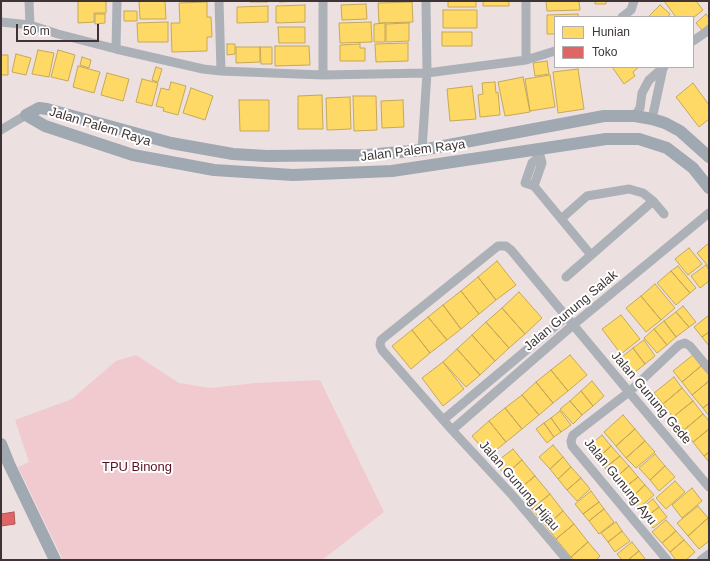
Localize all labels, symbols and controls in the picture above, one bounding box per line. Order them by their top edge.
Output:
scale bar [18,16,101,42]
legend [554,16,694,68]
text: 50 m [23,24,50,38]
text: Hunian [592,25,630,39]
text: Toko [592,45,617,59]
street label: Jalan Palem Raya [47,104,153,150]
street label: Jalan Palem Raya [360,137,466,165]
street label: Jalan Gunung Salak [521,267,621,355]
street label: Jalan Gunung Gede [608,348,694,448]
street label: Jalan Gunung Ayu [580,436,660,528]
street label: Jalan Gunung Hijau [476,438,562,534]
park label: TPU Binong [102,459,172,475]

